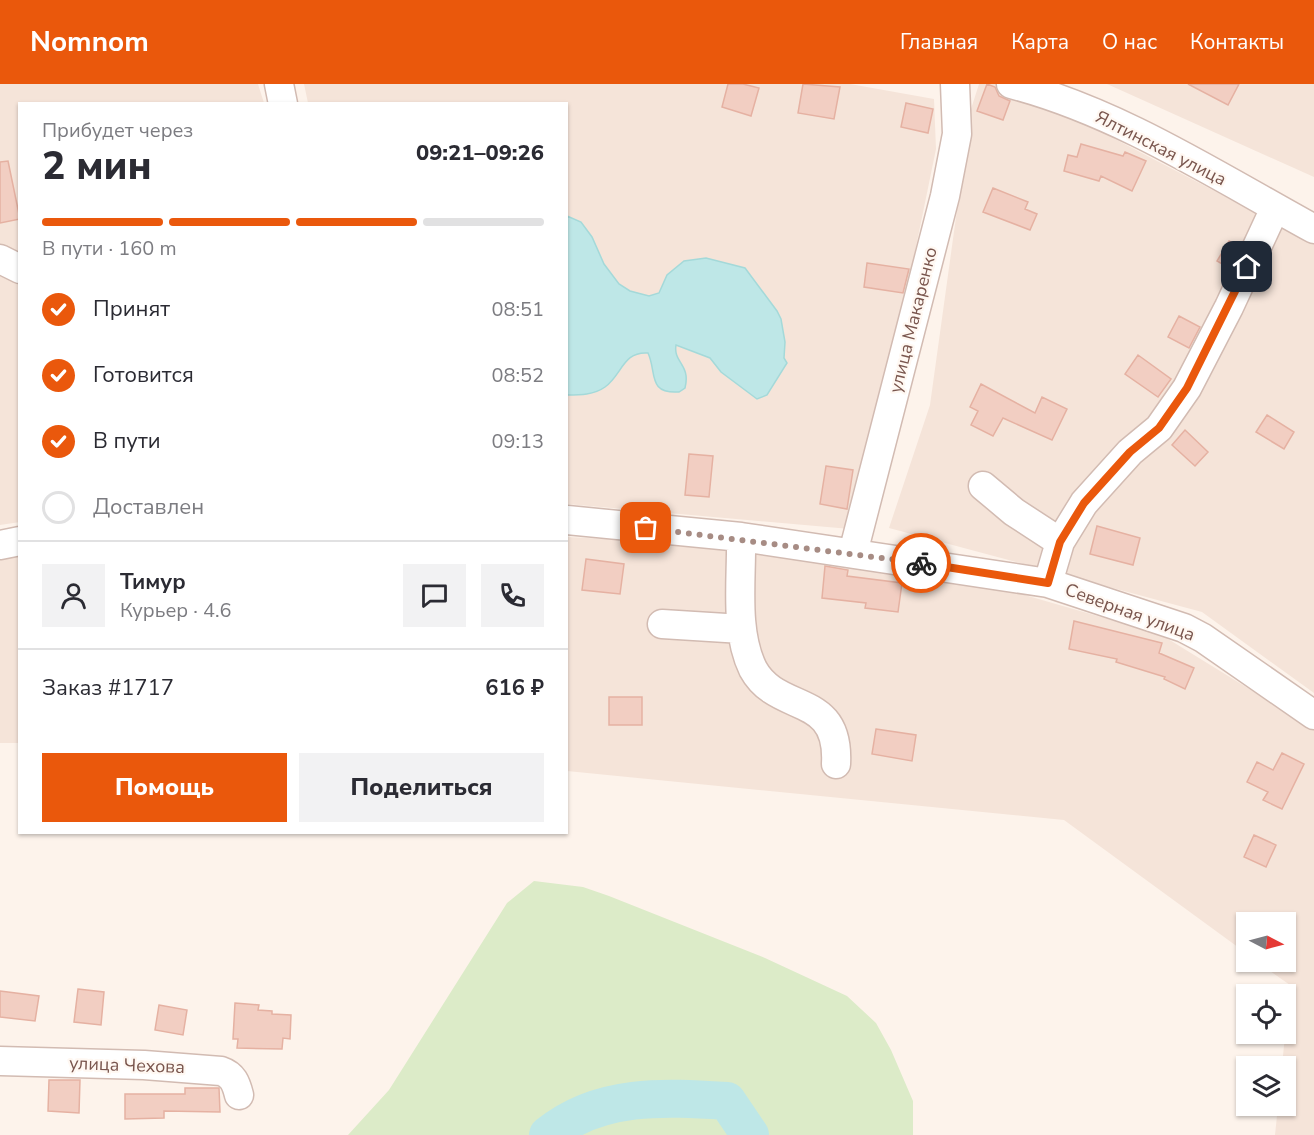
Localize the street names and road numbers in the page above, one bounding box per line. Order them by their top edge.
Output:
street label: Ялтинская улица [1092,105,1230,191]
street label: улица Макаренко [883,244,943,396]
street label: Северная улица [1062,577,1198,647]
street label: улица Чехова [69,1051,185,1079]

